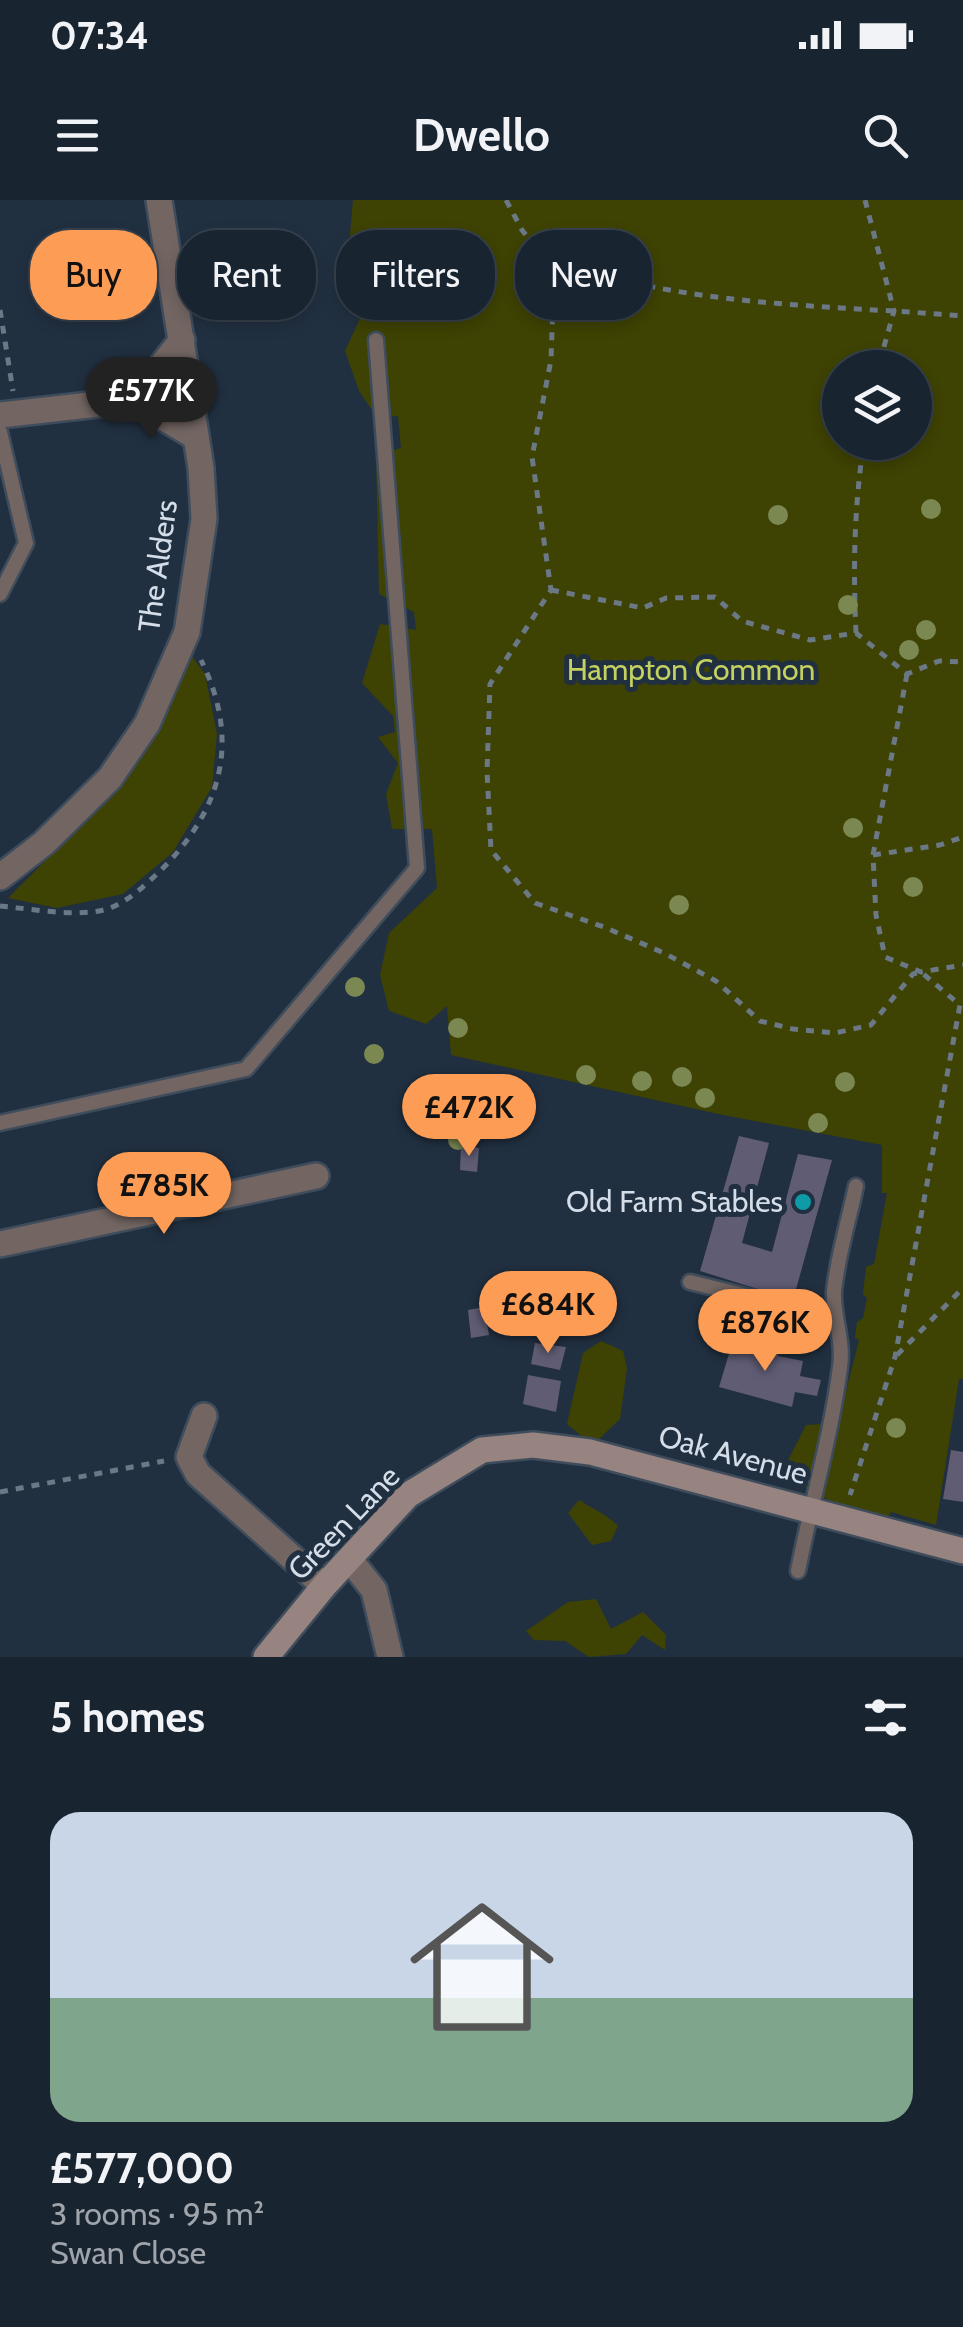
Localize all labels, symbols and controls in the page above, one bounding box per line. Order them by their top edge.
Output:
text: 07:34 [50,12,149,59]
icon: menu [50,108,105,163]
text: Dwello [413,108,550,162]
icon: search [858,108,913,163]
chip: Buy [30,230,157,320]
chip: Rent [177,230,316,320]
chip: Filters [336,230,495,320]
chip: New [515,230,652,320]
map controls [822,350,932,460]
button: layers [822,350,932,460]
pin: £577K [81,357,221,442]
text: £577K [108,370,194,409]
street label: The Alders [130,497,185,635]
park label: Hampton Common [567,651,815,688]
pin: £472K [399,1074,539,1159]
text: £472K [424,1087,514,1126]
pin: £785K [94,1152,234,1237]
text: £785K [119,1165,209,1204]
place label: Old Farm Stables [566,1183,783,1220]
marker: Old Farm Stables [792,1191,814,1213]
pin: £684K [478,1271,618,1356]
text: £684K [501,1284,595,1323]
pin: £876K [695,1289,835,1374]
text: £876K [720,1302,810,1341]
street label: Oak Avenue [655,1417,812,1492]
street label: Green Lane [280,1458,407,1588]
icon: filters [858,1690,913,1745]
text: 5 homes [50,1691,205,1743]
icon: home [392,1877,572,2057]
text: £577,000 [50,2142,234,2194]
text: 3 rooms · 95 m² [50,2194,264,2233]
text: Swan Close [50,2233,206,2272]

